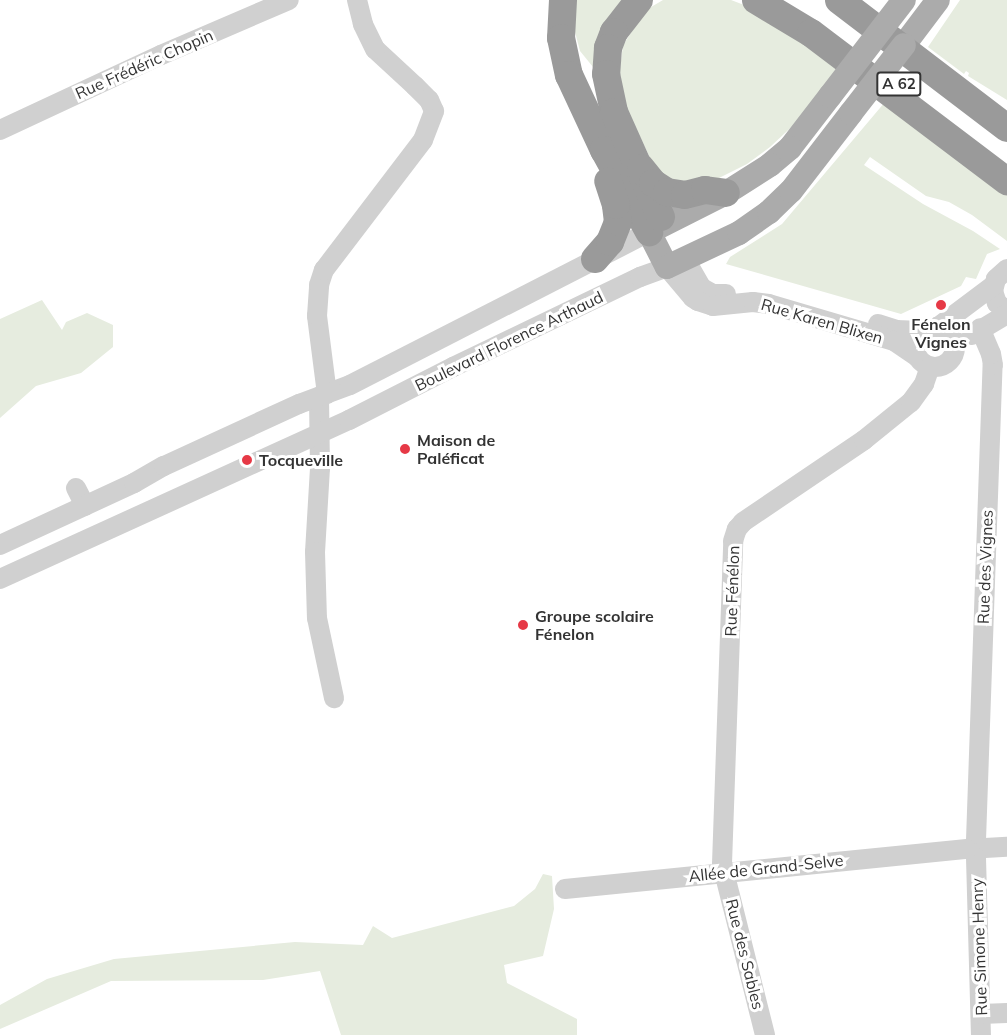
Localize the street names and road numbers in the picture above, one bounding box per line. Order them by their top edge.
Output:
street label: Rue Frédéric Chopin [72,25,216,103]
road number: A 62 [875,72,923,96]
street label: Boulevard Florence Arthaud [412,287,606,395]
street label: Rue Karen Blixen [759,294,885,348]
street label: Rue des Vignes [973,510,997,624]
street label: Rue Fénélon [721,545,743,637]
street label: Allée de Grand-Selve [688,850,844,886]
street label: Rue Simone Henry [967,878,991,1016]
street label: Rue des Sables [722,897,768,1011]

